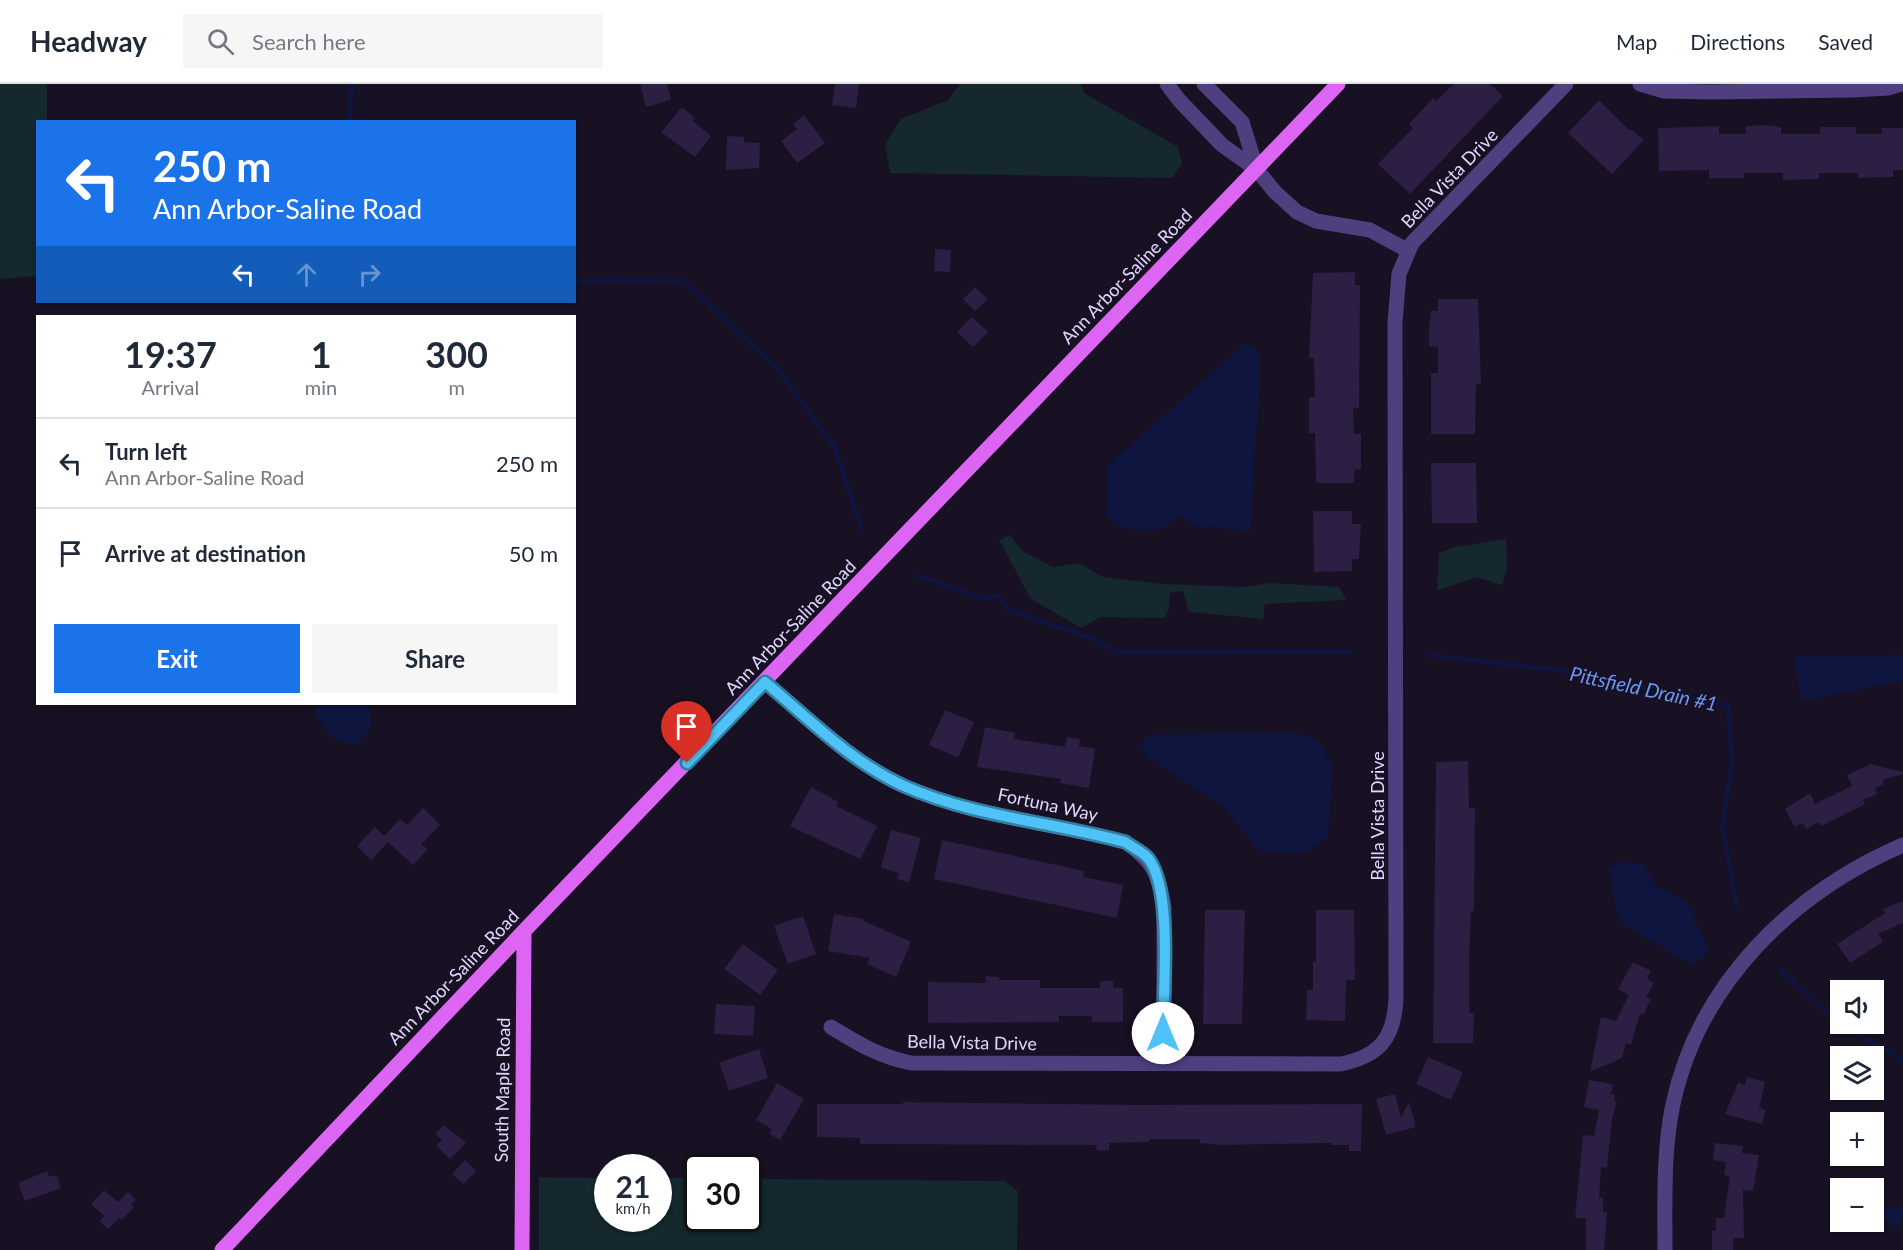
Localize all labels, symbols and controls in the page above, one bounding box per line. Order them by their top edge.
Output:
search box [183,14,603,68]
text: Headway [30,24,147,58]
icon: search [204,25,237,58]
text: Search here [252,28,366,55]
text: Map [1616,29,1657,54]
text: Directions [1690,29,1785,54]
text: Saved [1818,29,1873,54]
street label: Bella Vista Drive [1396,124,1502,232]
text: 250 m [153,141,271,191]
icon: left [54,144,132,222]
text: Ann Arbor-Saline Road [153,192,422,225]
street label: Ann Arbor-Saline Road [1056,204,1196,348]
icon: left [227,258,260,291]
icon: ahead [290,258,323,291]
icon: right [353,258,386,291]
text: 19:37 [124,332,217,376]
text: 1 [311,332,332,376]
text: 300 [425,332,488,376]
text: Arrival [142,375,199,399]
text: min [305,375,337,399]
text: m [448,375,465,399]
text: Turn left [105,438,187,465]
icon: left [54,447,87,480]
text: 250 m [496,450,558,477]
text: Ann Arbor-Saline Road [105,465,304,489]
icon: arrive [54,537,87,570]
text: Arrive at destination [105,540,306,567]
text: 50 m [509,540,558,567]
street label: Ann Arbor-Saline Road [720,555,860,699]
button: Exit [54,624,300,693]
button: Share [312,624,558,693]
water label: Pittsfield Drain #1 [1568,661,1720,715]
pin [661,701,712,763]
icon: arrive [670,710,703,743]
street label: Bella Vista Drive [1366,751,1388,881]
street label: Fortuna Way [996,783,1101,825]
street label: Ann Arbor-Saline Road [383,905,523,1049]
map controls [1830,980,1884,1232]
button: sound [1830,980,1884,1034]
position arrow [1131,1001,1195,1065]
street label: South Maple Road [490,1017,514,1163]
street label: Bella Vista Drive [907,1030,1037,1054]
button: layers [1830,1046,1884,1100]
button: + [1830,1112,1884,1166]
speed limit sign: 30 [684,1154,762,1232]
text: 21 [616,1168,650,1204]
button: − [1830,1178,1884,1232]
text: km/h [615,1199,651,1217]

